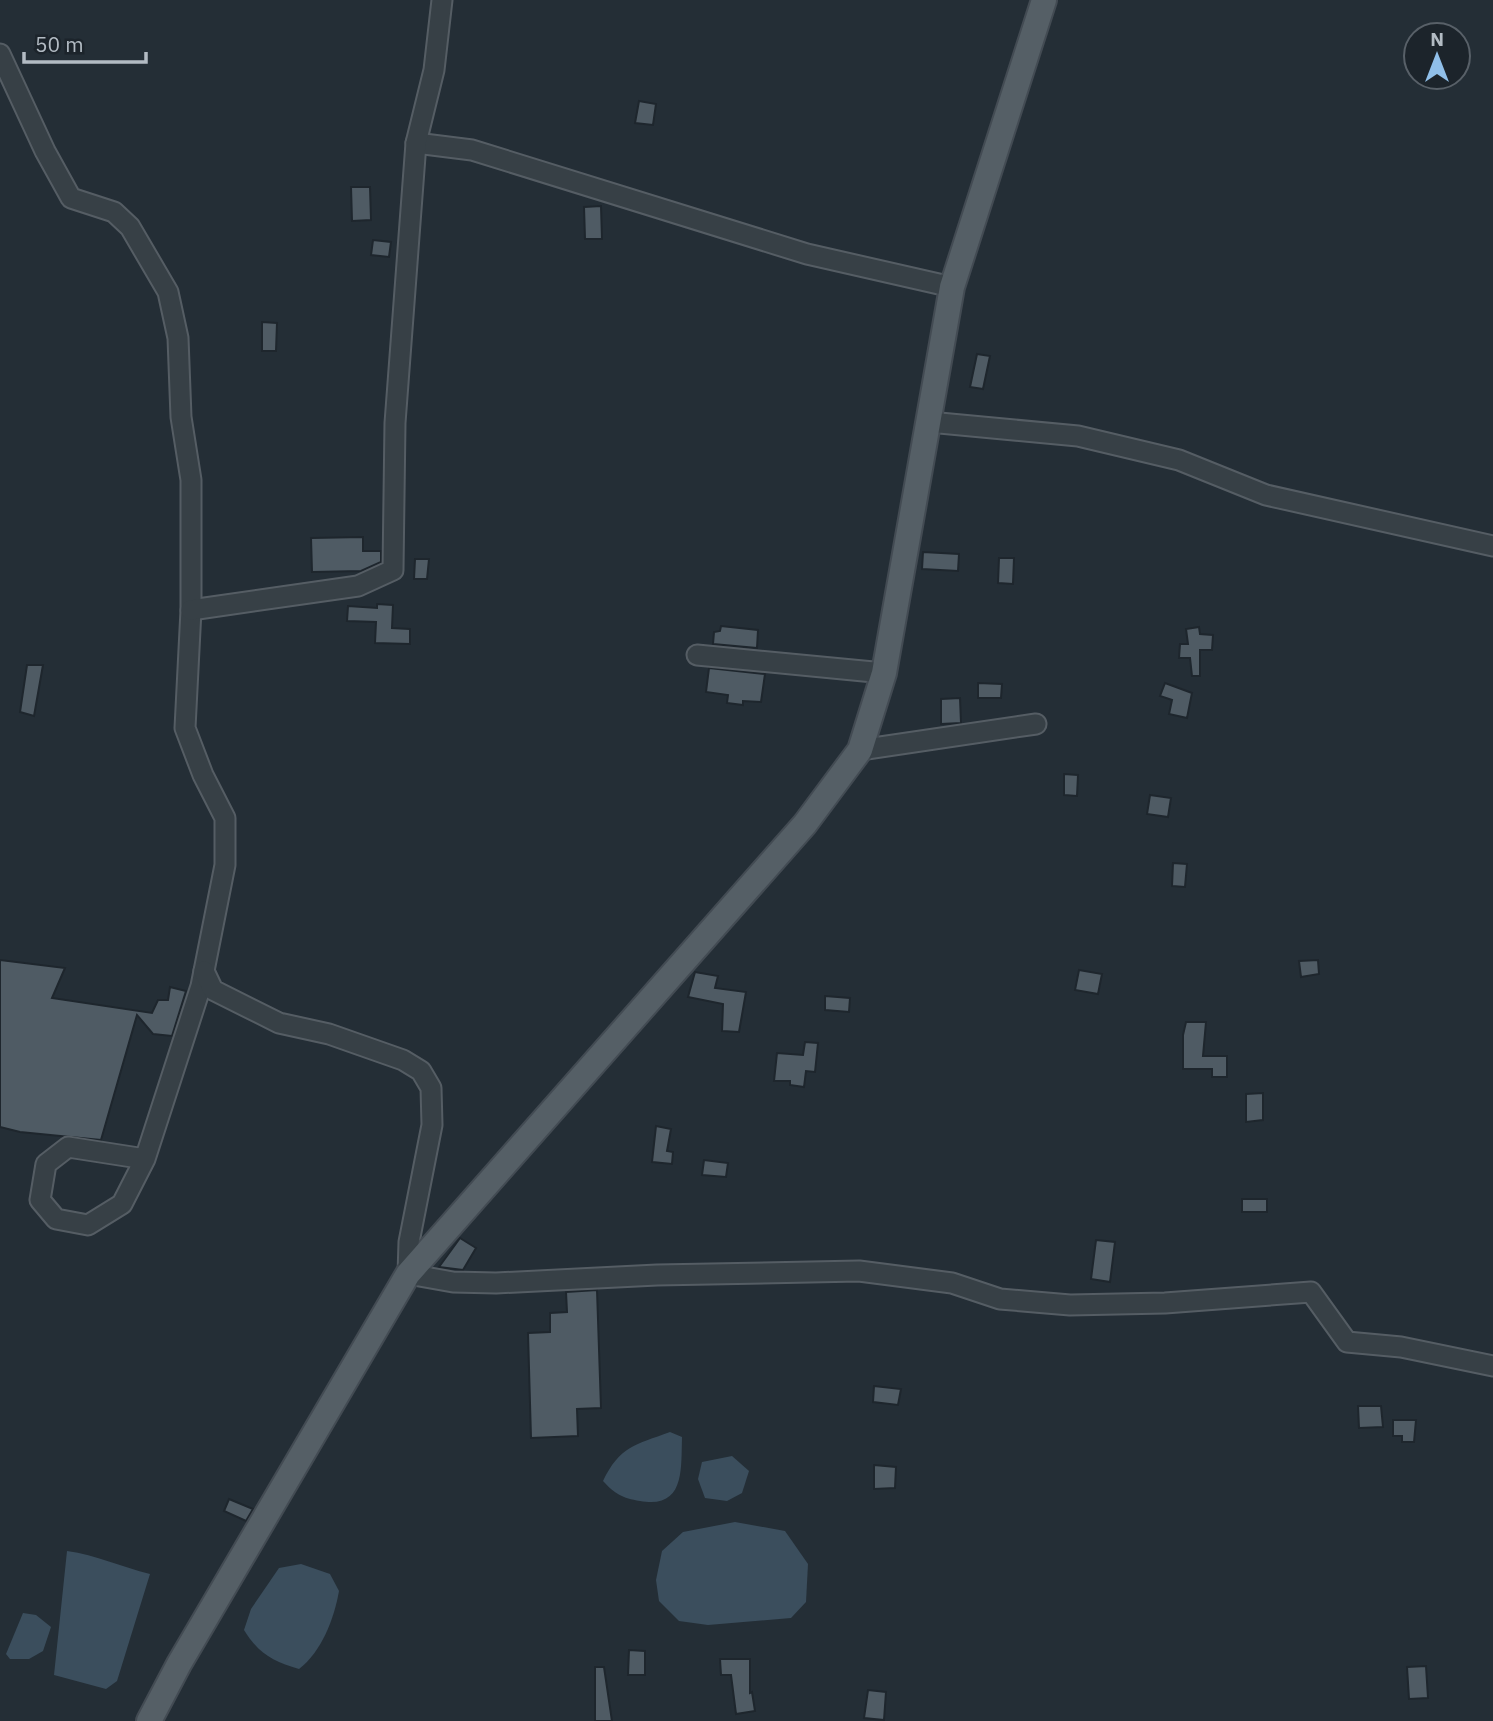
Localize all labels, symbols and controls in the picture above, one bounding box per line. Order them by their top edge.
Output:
scale bar [24,21,147,65]
north arrow [1402,21,1472,91]
text: N [1430,27,1444,51]
text: 50 m [35,30,84,58]

